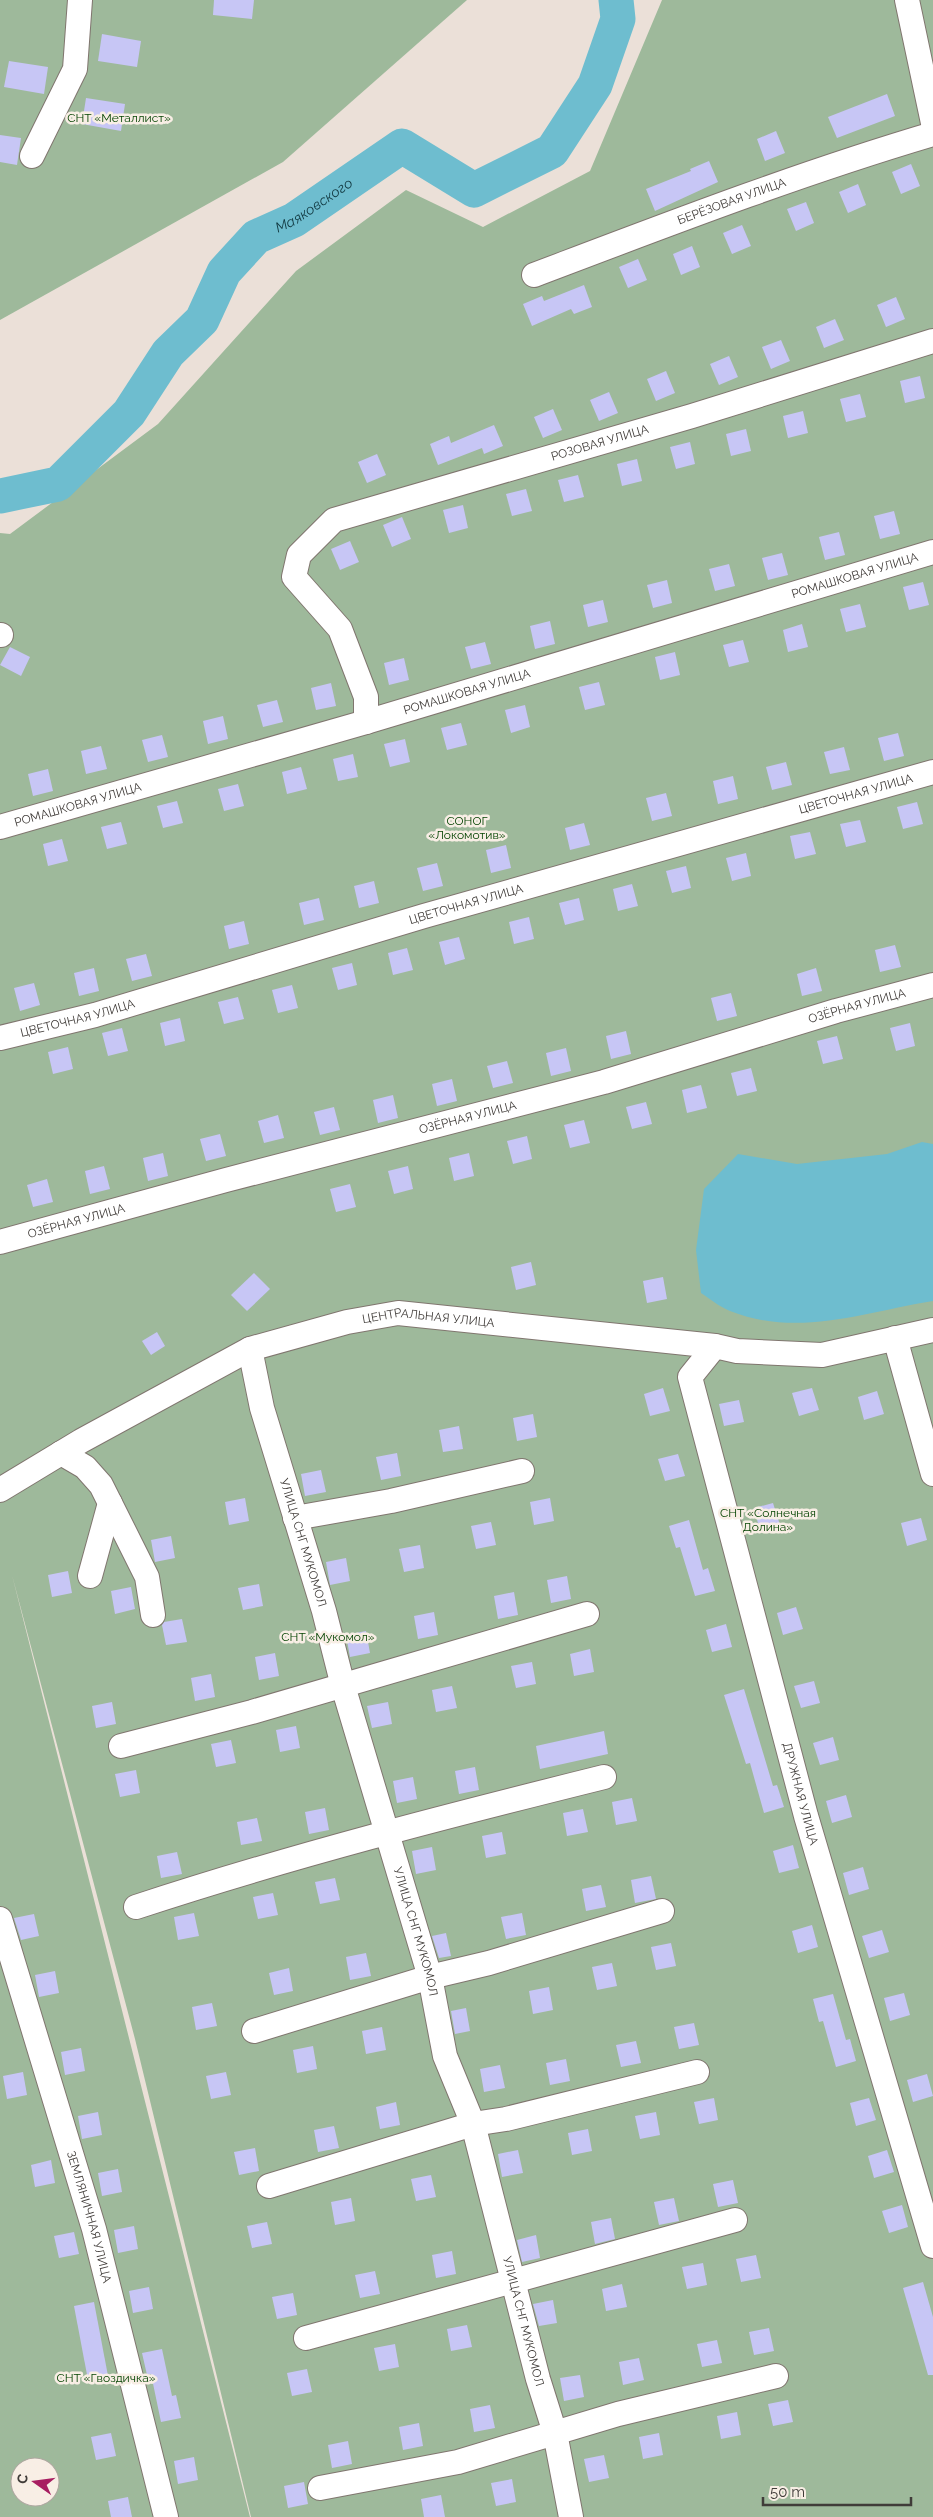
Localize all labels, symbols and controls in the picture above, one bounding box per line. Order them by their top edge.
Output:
park label: СНТ «Металлист» [67,111,171,125]
water label: Маяковского [273,174,355,235]
street label: БЕРЁЗОВАЯ УЛИЦА [676,175,788,227]
street label: РОЗОВАЯ УЛИЦА [549,422,650,464]
street label: РОМАШКОВАЯ УЛИЦА [790,550,920,601]
street label: РОМАШКОВАЯ УЛИЦА [402,666,532,717]
street label: ЦВЕТОЧНАЯ УЛИЦА [797,771,914,817]
street label: РОМАШКОВАЯ УЛИЦА [13,780,143,830]
park label: СОНОГ «Локомотив» [428,814,506,842]
street label: ЦВЕТОЧНАЯ УЛИЦА [407,881,525,927]
street label: ОЗЁРНАЯ УЛИЦА [807,986,907,1026]
street label: ЦВЕТОЧНАЯ УЛИЦА [19,996,136,1040]
street label: ОЗЁРНАЯ УЛИЦА [417,1098,518,1137]
street label: ОЗЁРНАЯ УЛИЦА [26,1201,126,1241]
street label: ЦЕНТРАЛЬНАЯ УЛИЦА [361,1305,495,1330]
street label: УЛИЦА СНГ МУКОМОЛ [277,1477,329,1609]
park label: СНТ «Солнечная Долина» [720,1506,816,1534]
park label: СНТ «Мукомол» [281,1630,375,1644]
street label: ДРУЖНАЯ УЛИЦА [780,1741,821,1847]
street label: УЛИЦА СНГ МУКОМОЛ [391,1865,440,1997]
street label: ЗЕМЛЯНИЧНАЯ УЛИЦА [64,2149,114,2284]
street label: УЛИЦА СНГ МУКОМОЛ [500,2255,547,2388]
park label: СНТ «Гвоздичка» [56,2371,156,2385]
north arrow [10,2457,60,2507]
text: С [13,2472,31,2485]
scale bar [763,2474,910,2506]
text: 50 m [770,2483,805,2501]

